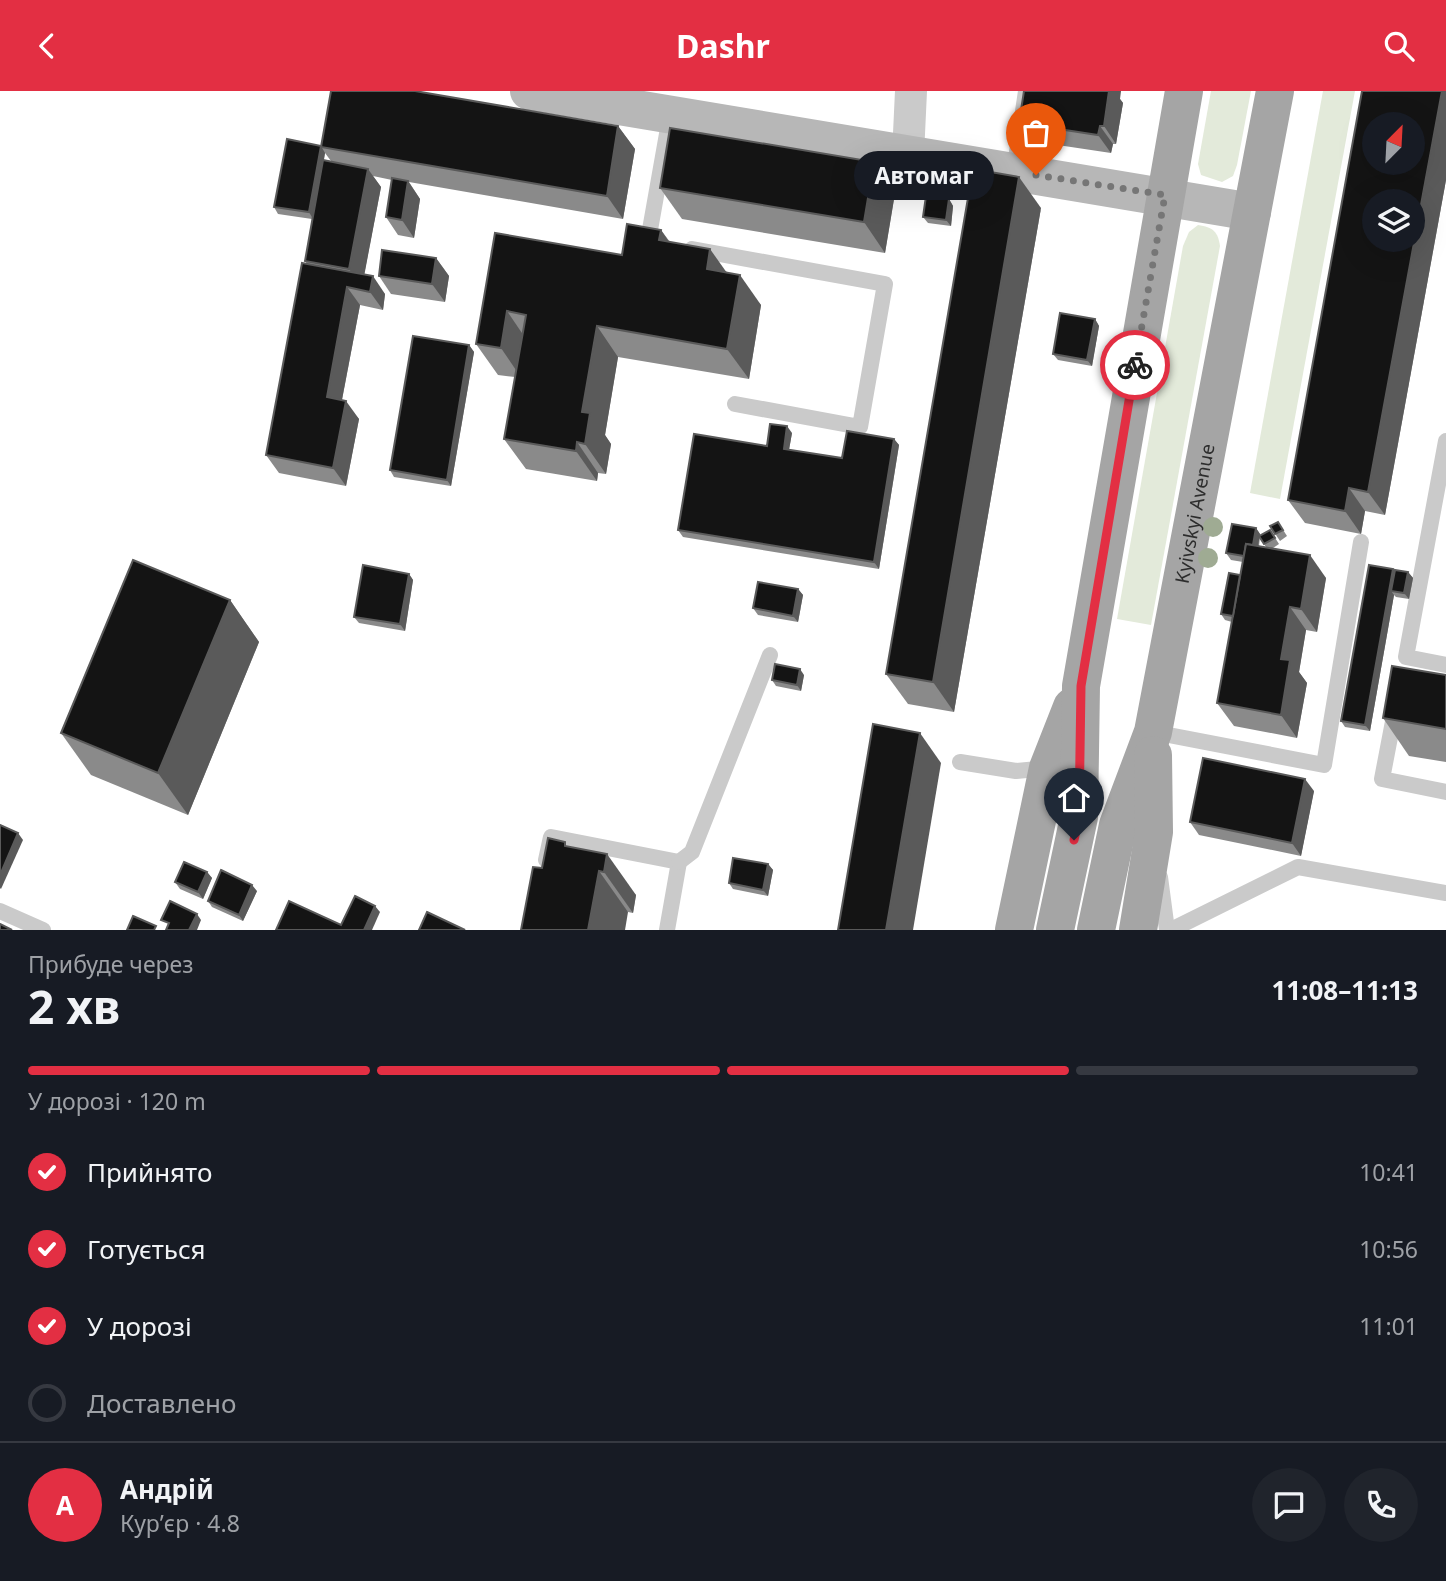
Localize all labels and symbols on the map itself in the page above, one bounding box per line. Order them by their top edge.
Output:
pin [1006,103,1066,175]
north arrow [1362,112,1424,175]
callout: Автомаг [854,151,994,199]
courier [1100,330,1170,400]
street label: Kyivskyi Avenue [1169,442,1221,586]
pin [1044,768,1104,840]

